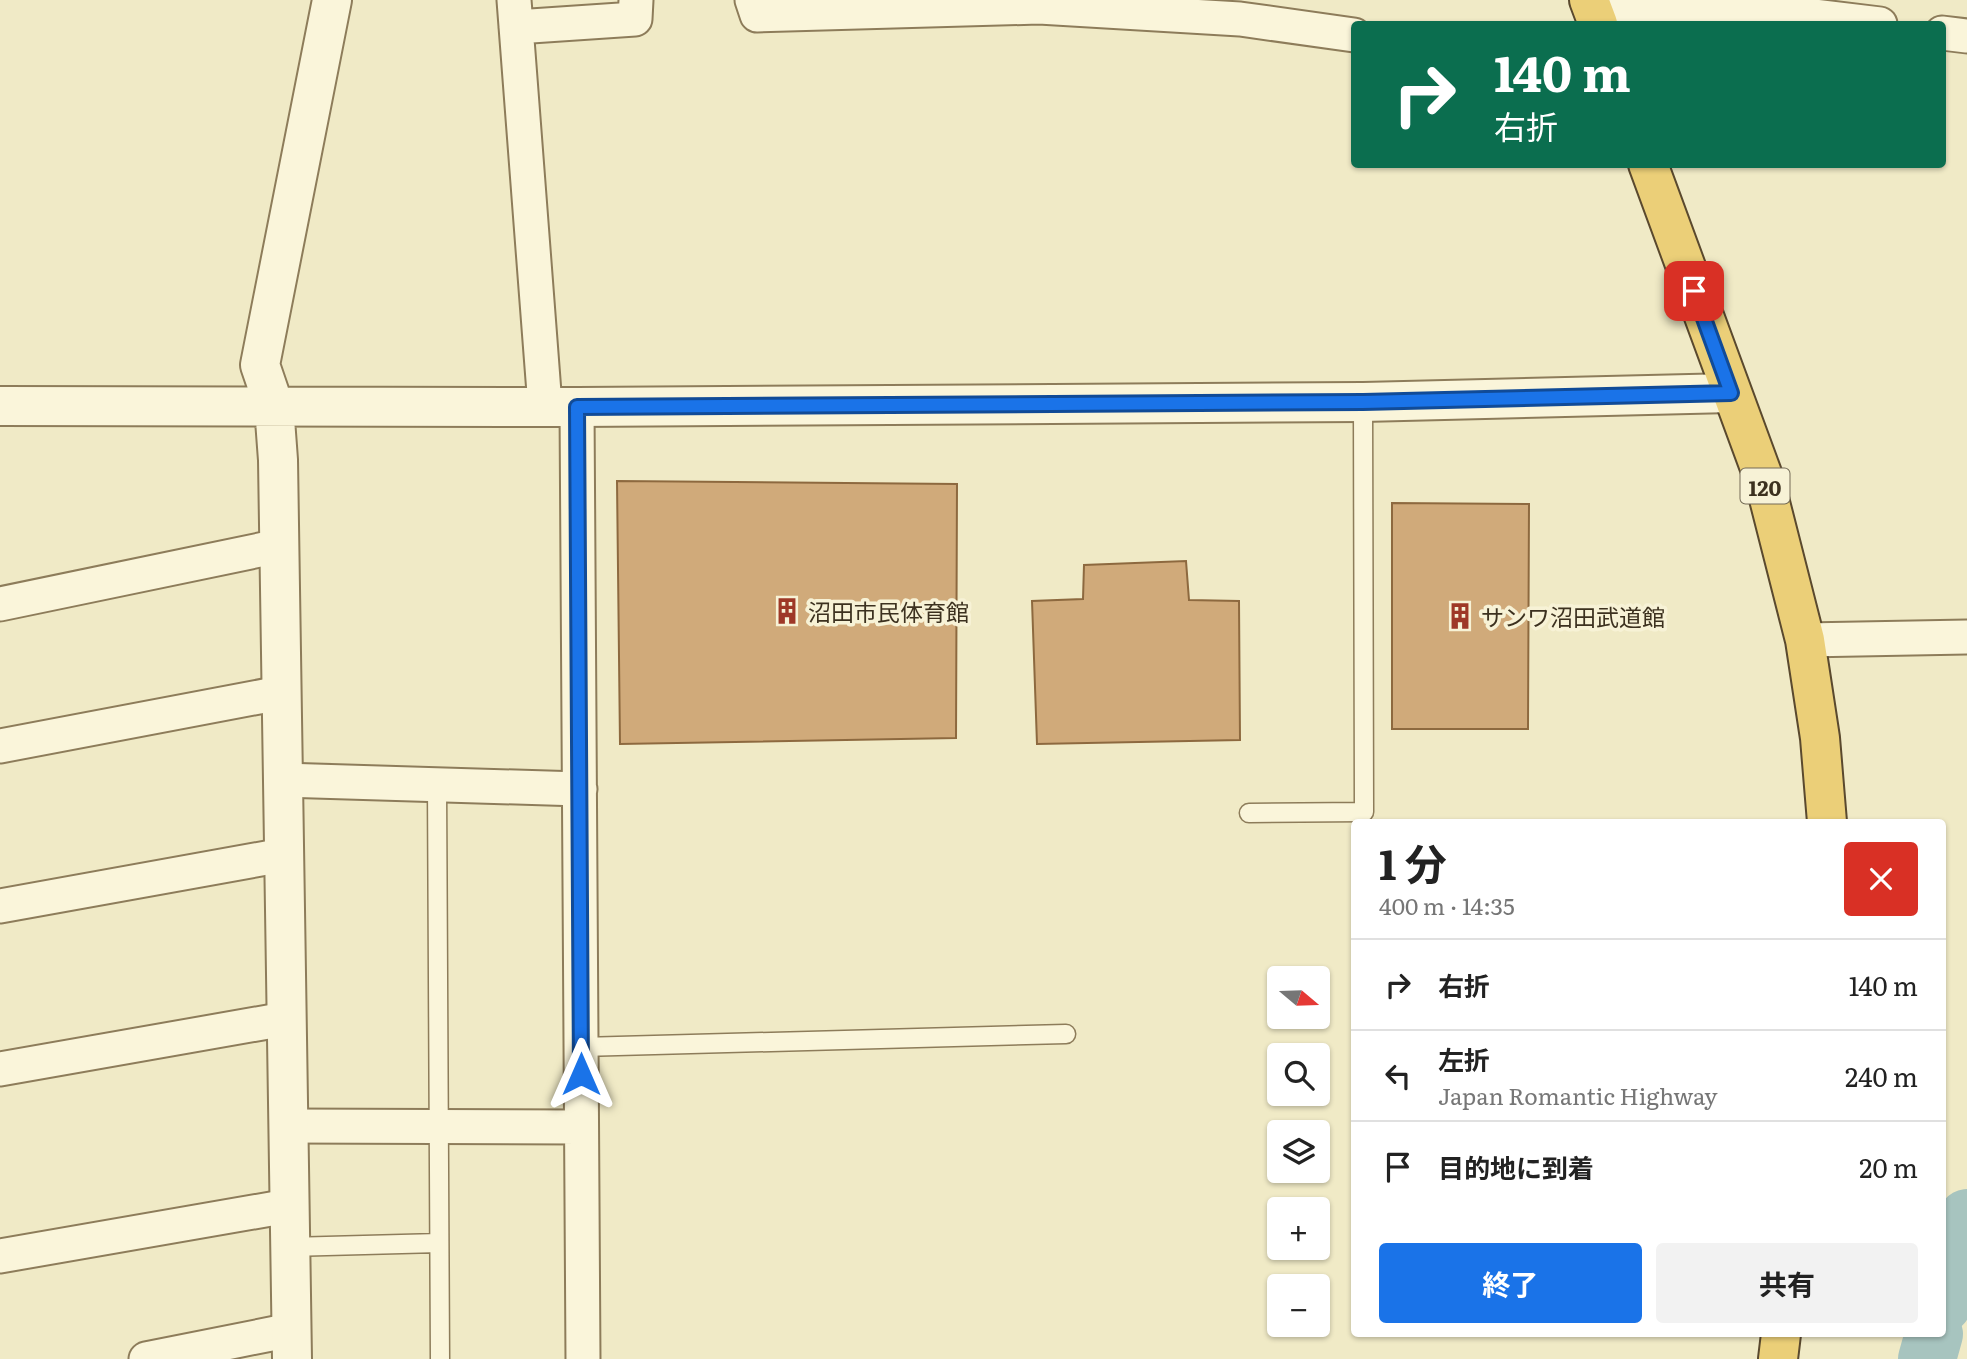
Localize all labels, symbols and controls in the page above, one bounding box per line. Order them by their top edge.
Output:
text: 140 m [1494,34,1631,107]
icon: right [1379,49,1470,140]
text: 右折 [1494,101,1558,149]
pin [1664,261,1724,321]
icon: arrive [1675,272,1713,310]
road number: 120 [1740,468,1790,504]
place label: 沼田市民体育館 [808,594,969,628]
building icon: 沼田市民体育館 [772,596,802,626]
place label: サンワ沼田武道館 [1481,599,1665,633]
building icon: サンワ沼田武道館 [1445,601,1475,631]
text: 1 分 [1379,831,1447,893]
button: close [1844,842,1918,916]
text: 400 m · 14:35 [1379,888,1515,922]
text: 右折 [1438,965,1490,1004]
text: 140 m [1849,965,1918,1004]
north arrow [1267,966,1330,1029]
map controls [1267,966,1330,1337]
icon: right [1379,966,1417,1004]
position arrow [544,1037,618,1111]
text: 左折 [1438,1039,1490,1078]
button: search [1267,1043,1330,1106]
text: 240 m [1845,1056,1918,1095]
icon: left [1379,1057,1417,1095]
text: Japan Romantic Highway [1438,1078,1717,1112]
button: layers [1267,1120,1330,1183]
text: 目的地に到着 [1438,1147,1594,1186]
text: 20 m [1859,1147,1918,1186]
icon: arrive [1379,1148,1417,1186]
button: + [1267,1197,1330,1260]
button: 終了 [1379,1243,1642,1323]
button: 共有 [1656,1243,1918,1323]
button: − [1267,1274,1330,1337]

